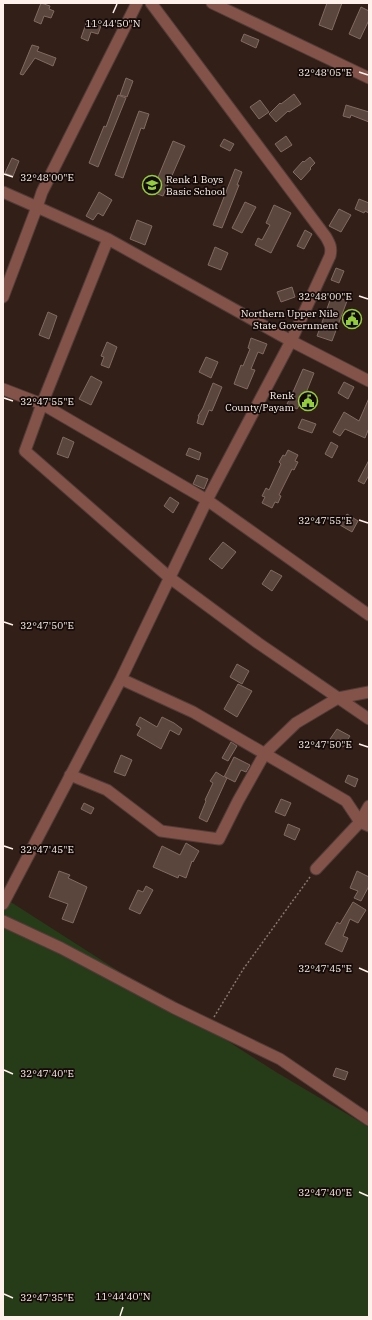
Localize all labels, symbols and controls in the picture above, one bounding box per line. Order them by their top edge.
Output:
text: 11°44'50"N [86,17,141,30]
text: 32°48'05"E [298,66,352,79]
text: 32°48'00"E [20,171,74,184]
place label: Renk 1 Boys Basic School [166,173,225,198]
school or university icon: Renk 1 Boys Basic School [141,174,163,196]
text: 32°48'00"E [298,290,352,303]
place label: Northern Upper Nile State Government [241,307,338,332]
public building icon: Northern Upper Nile State Government [341,308,363,330]
place label: Renk County/Payam [225,389,294,414]
public building icon: Renk County/Payam [297,390,319,412]
text: 32°47'55"E [20,395,74,408]
text: 32°47'55"E [298,514,352,527]
text: 32°47'50"E [20,619,74,632]
text: 32°47'50"E [298,738,352,751]
text: 32°47'45"E [20,843,74,856]
text: 32°47'45"E [298,962,352,975]
text: 32°47'40"E [20,1067,74,1080]
text: 32°47'40"E [298,1186,352,1199]
text: 11°44'40"N [96,1290,151,1303]
text: 32°47'35"E [20,1291,74,1304]

